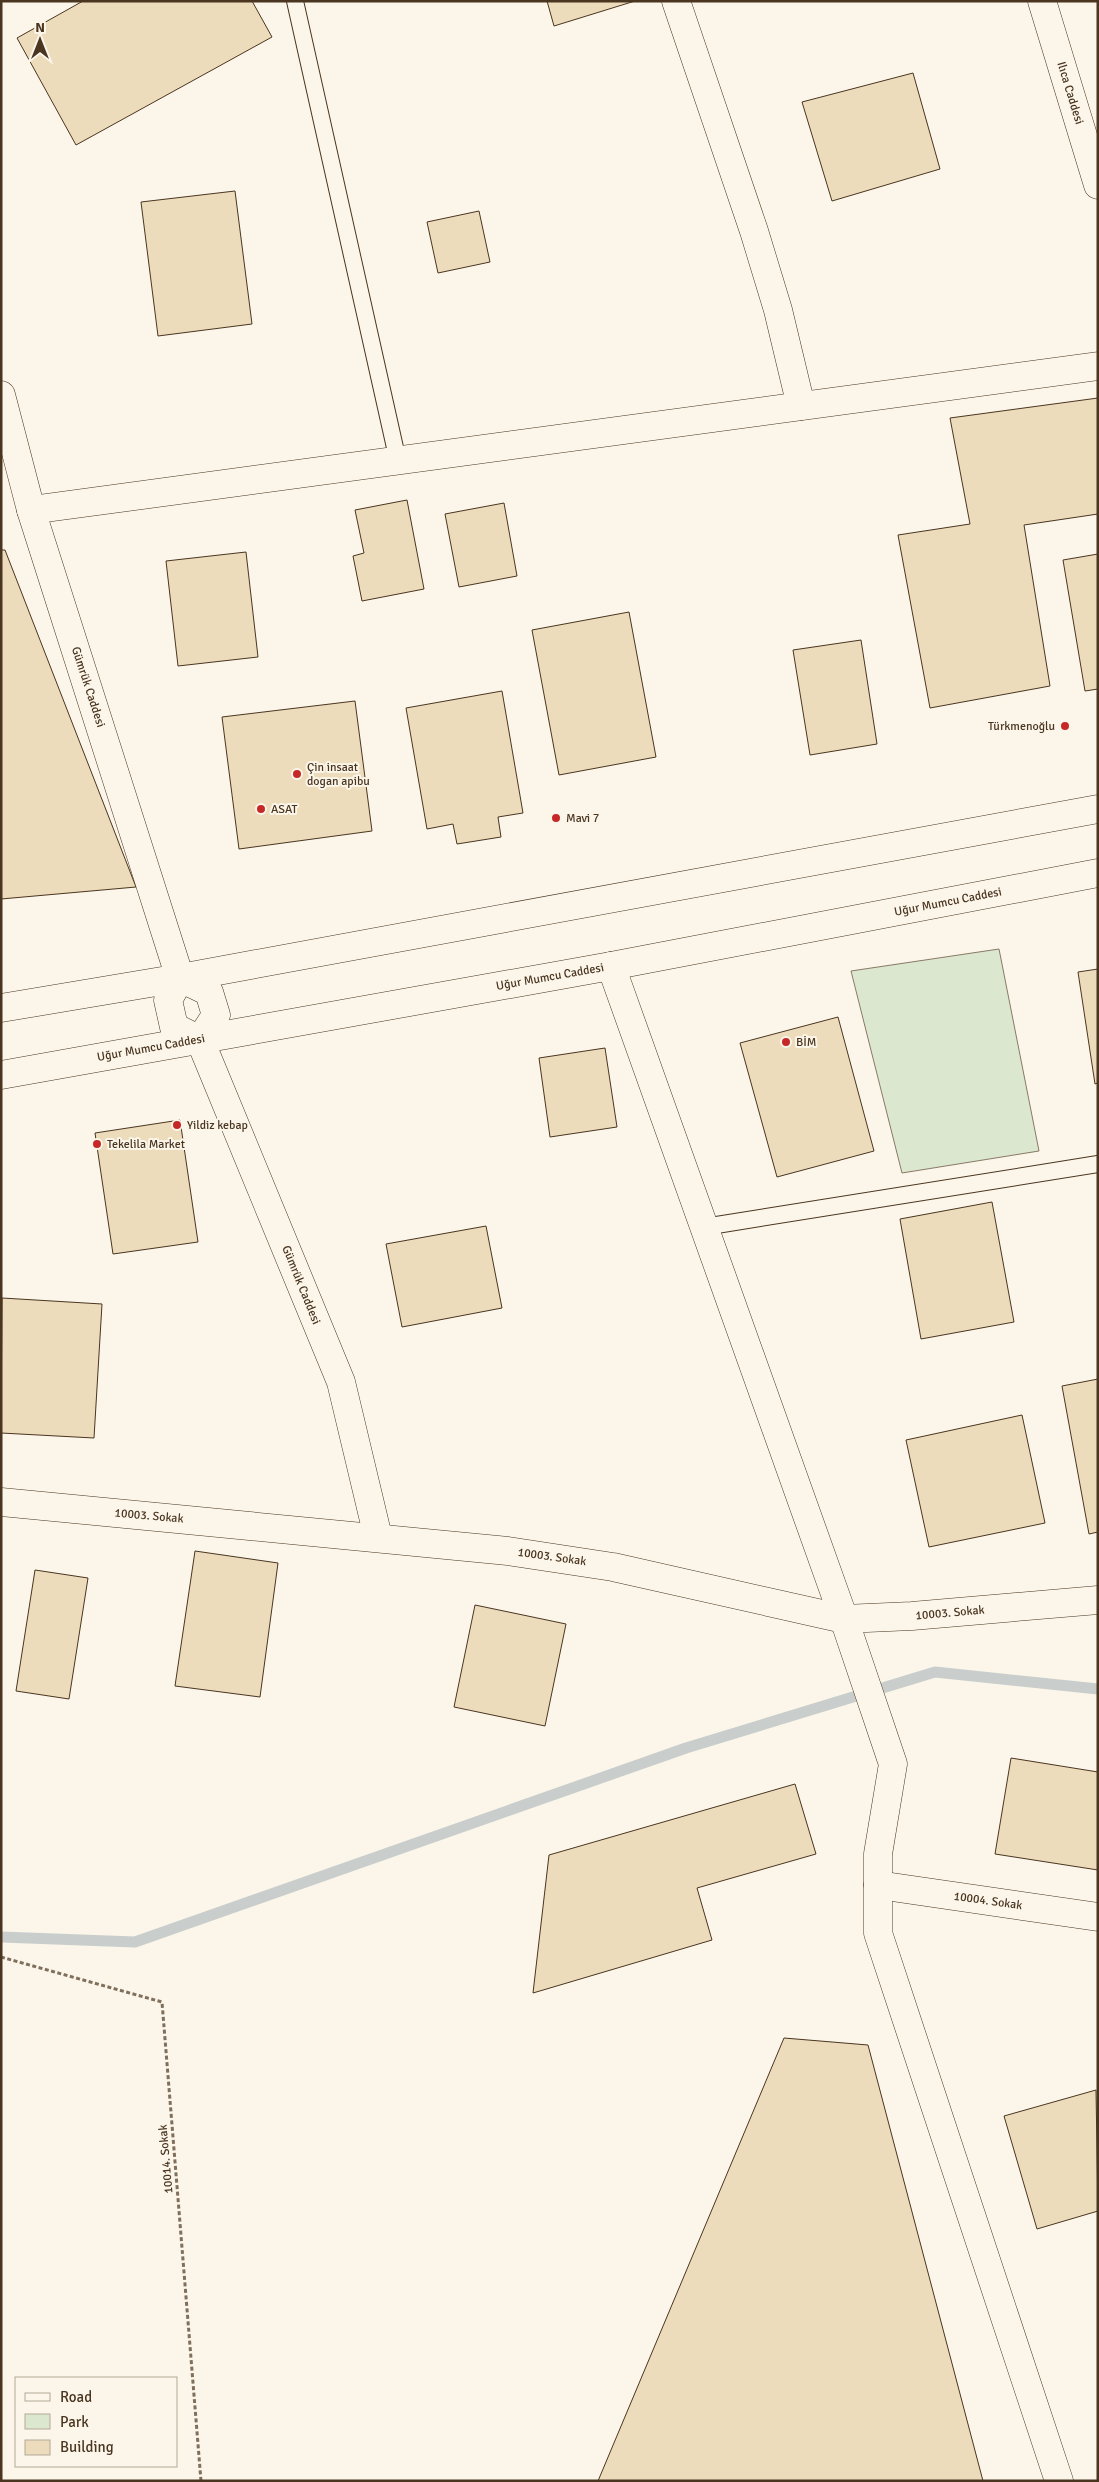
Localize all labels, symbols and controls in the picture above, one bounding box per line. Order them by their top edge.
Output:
north arrow [15,15,65,65]
text: N [35,19,45,36]
street label: Ilıca Caddesi [1053,60,1087,126]
street label: Gümrük Caddesi [68,645,108,729]
place label: Türkmenoğlu [988,719,1055,734]
marker: Türkmenoğlu [1059,720,1071,732]
place label: Çin insaat dogan apibu [307,760,370,789]
marker: Çin insaat dogan apibu [291,768,303,780]
place label: ASAT [271,802,298,817]
marker: ASAT [255,803,267,815]
place label: Mavi 7 [566,811,599,826]
marker: Mavi 7 [550,812,562,824]
street label: Uğur Mumcu Caddesi [893,884,1003,920]
street label: Uğur Mumcu Caddesi [495,960,605,994]
street label: Uğur Mumcu Caddesi [96,1031,206,1065]
place label: BİM [796,1035,816,1050]
marker: BİM [780,1036,792,1048]
place label: Yildiz kebap [187,1118,248,1133]
marker: Yildiz kebap [171,1119,183,1131]
place label: Tekelila Market [107,1137,185,1152]
marker: Tekelila Market [91,1138,103,1150]
street label: Gümrük Caddesi [278,1243,324,1327]
street label: 10003. Sokak [114,1506,184,1526]
street label: 10003. Sokak [517,1545,587,1569]
street label: 10003. Sokak [915,1603,985,1623]
street label: 10004. Sokak [953,1889,1023,1913]
street label: 10014. Sokak [156,2124,176,2194]
legend [15,2377,178,2467]
text: Road [60,2388,92,2406]
text: Park [60,2413,89,2431]
text: Building [60,2438,114,2456]

